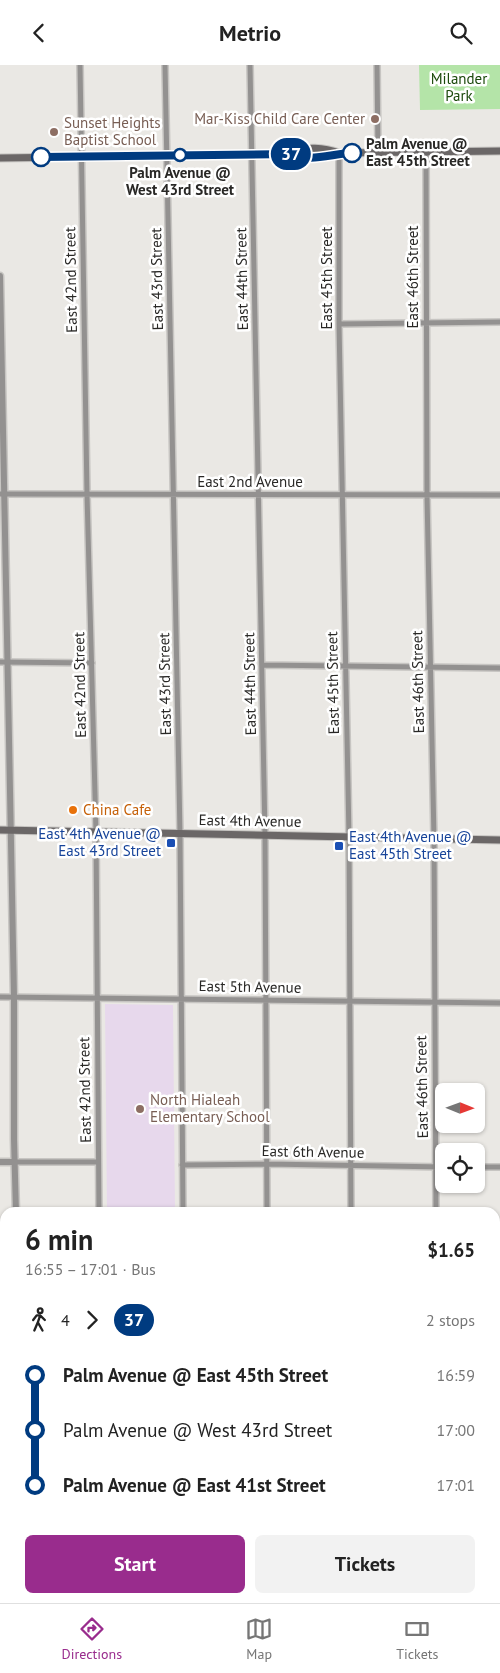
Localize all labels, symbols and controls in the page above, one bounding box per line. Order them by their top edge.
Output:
icon: back [25,19,53,47]
text: Metrio [219,19,281,47]
icon: search [447,19,475,47]
park label: Milander Park [431,69,487,105]
place label: Mar-Kiss Child Care Center [194,109,365,128]
place label: Sunset Heights Baptist School [64,113,161,149]
marker: Mar-Kiss Child Care Center [369,113,381,125]
marker: Sunset Heights Baptist School [48,126,60,138]
place label: Palm Avenue @ East 45th Street [366,134,470,170]
line badge: 37 [268,138,314,170]
text: 37 [281,142,301,165]
marker: Palm Avenue @ East 45th Street [342,143,362,163]
unlabelled marker [31,147,51,167]
marker: Palm Avenue @ West 43rd Street [173,148,187,162]
place label: Palm Avenue @ West 43rd Street [126,163,235,199]
street label: East 46th Street [403,226,422,328]
street label: East 42nd Street [60,227,81,333]
street label: East 43rd Street [146,227,167,331]
street label: East 44th Street [231,227,252,331]
street label: East 45th Street [317,227,336,329]
street label: East 2nd Avenue [197,472,303,491]
street label: East 46th Street [407,630,428,734]
street label: East 45th Street [322,631,343,735]
street label: East 42nd Street [69,632,90,738]
street label: East 43rd Street [154,632,175,736]
street label: East 44th Street [239,632,260,736]
place label: China Cafe [83,800,151,819]
marker: China Cafe [67,804,79,816]
street label: East 4th Avenue [198,810,302,831]
place label: East 4th Avenue @ East 43rd Street [38,824,161,860]
place label: East 4th Avenue @ East 45th Street [349,827,472,863]
marker: East 4th Avenue @ East 43rd Street [165,837,177,849]
marker: East 4th Avenue @ East 45th Street [333,840,345,852]
street label: East 5th Avenue [198,976,302,997]
street label: East 46th Street [411,1035,432,1139]
street label: East 42nd Street [74,1037,95,1143]
north arrow [435,1083,485,1133]
map controls [435,1083,485,1193]
place label: North Hialeah Elementary School [150,1090,270,1126]
marker: North Hialeah Elementary School [134,1103,146,1115]
street label: East 6th Avenue [261,1141,365,1162]
button: locate [435,1143,485,1193]
text: 6 min [25,1221,93,1258]
text: $1.65 [427,1238,475,1262]
text: 16:55 – 17:01 · Bus [25,1259,156,1279]
icon: walk [25,1306,53,1334]
icon: forward [78,1306,106,1334]
text: 37 [124,1308,144,1331]
text: 4 [61,1310,70,1330]
text: 2 stops [426,1310,475,1330]
text: Palm Avenue @ East 45th Street [63,1363,328,1387]
text: 16:59 [437,1365,475,1385]
text: Palm Avenue @ West 43rd Street [63,1418,332,1442]
text: 17:00 [437,1420,475,1440]
text: Palm Avenue @ East 41st Street [63,1473,326,1497]
text: 17:01 [437,1475,475,1495]
button: Start [25,1535,245,1593]
button: Tickets [255,1535,475,1593]
tab: Directions [62,1615,122,1663]
tab: Map [245,1615,273,1663]
tab: Tickets [396,1615,438,1663]

